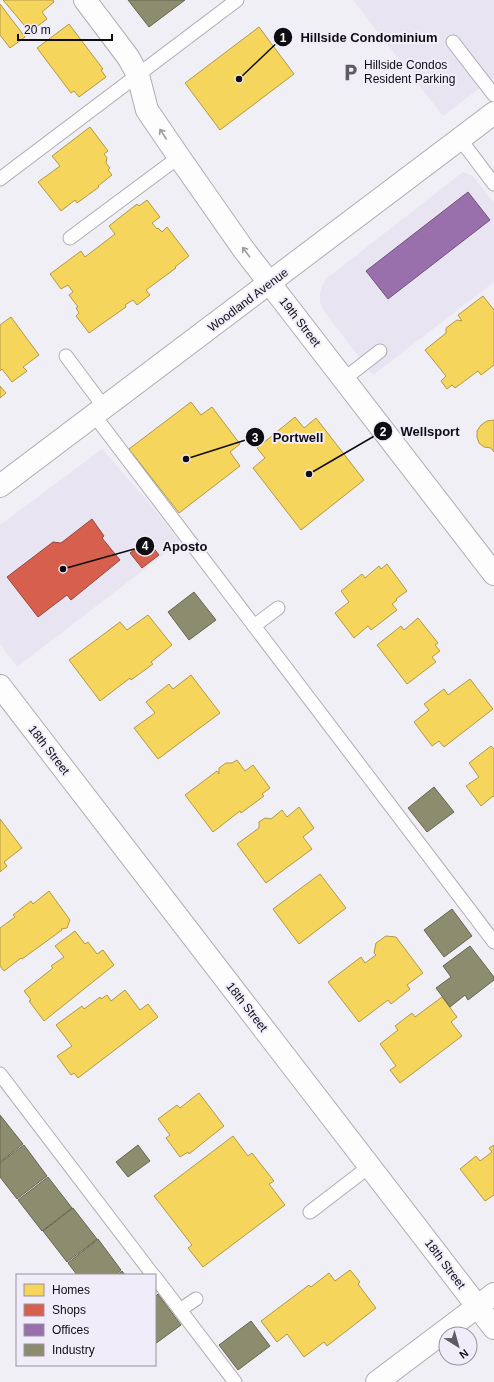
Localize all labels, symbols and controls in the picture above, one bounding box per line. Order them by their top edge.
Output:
scale bar [18,16,112,42]
text: 20 m [24,23,51,37]
callout: Hillside Condominium [273,25,446,50]
text: Hillside Condominium [300,30,438,45]
text: 1 [280,31,287,45]
place label: Hillside Condos Resident Parking [364,58,455,86]
parking icon: Hillside Condos Resident Parking [341,62,361,82]
one-way arrow [159,129,168,140]
one-way arrow [242,247,250,258]
street label: Woodland Avenue [205,265,291,335]
street label: 19th Street [276,295,324,350]
callout: Wellsport [373,419,468,444]
text: Wellsport [401,424,460,439]
callout: Portwell [245,425,331,450]
text: 2 [380,425,387,439]
text: Portwell [273,430,323,445]
text: 3 [252,431,259,445]
callout: Aposto [135,533,216,558]
text: 4 [142,539,149,553]
text: Aposto [163,539,207,554]
street label: 18th Street [25,723,73,778]
street label: 18th Street [223,980,271,1035]
street label: 18th Street [422,1236,469,1292]
legend [16,1274,156,1366]
text: Homes [52,1283,90,1297]
text: Shops [52,1303,86,1317]
text: Offices [52,1323,89,1337]
north arrow [438,1326,478,1366]
text: Industry [52,1343,95,1357]
text: N [457,1347,471,1361]

